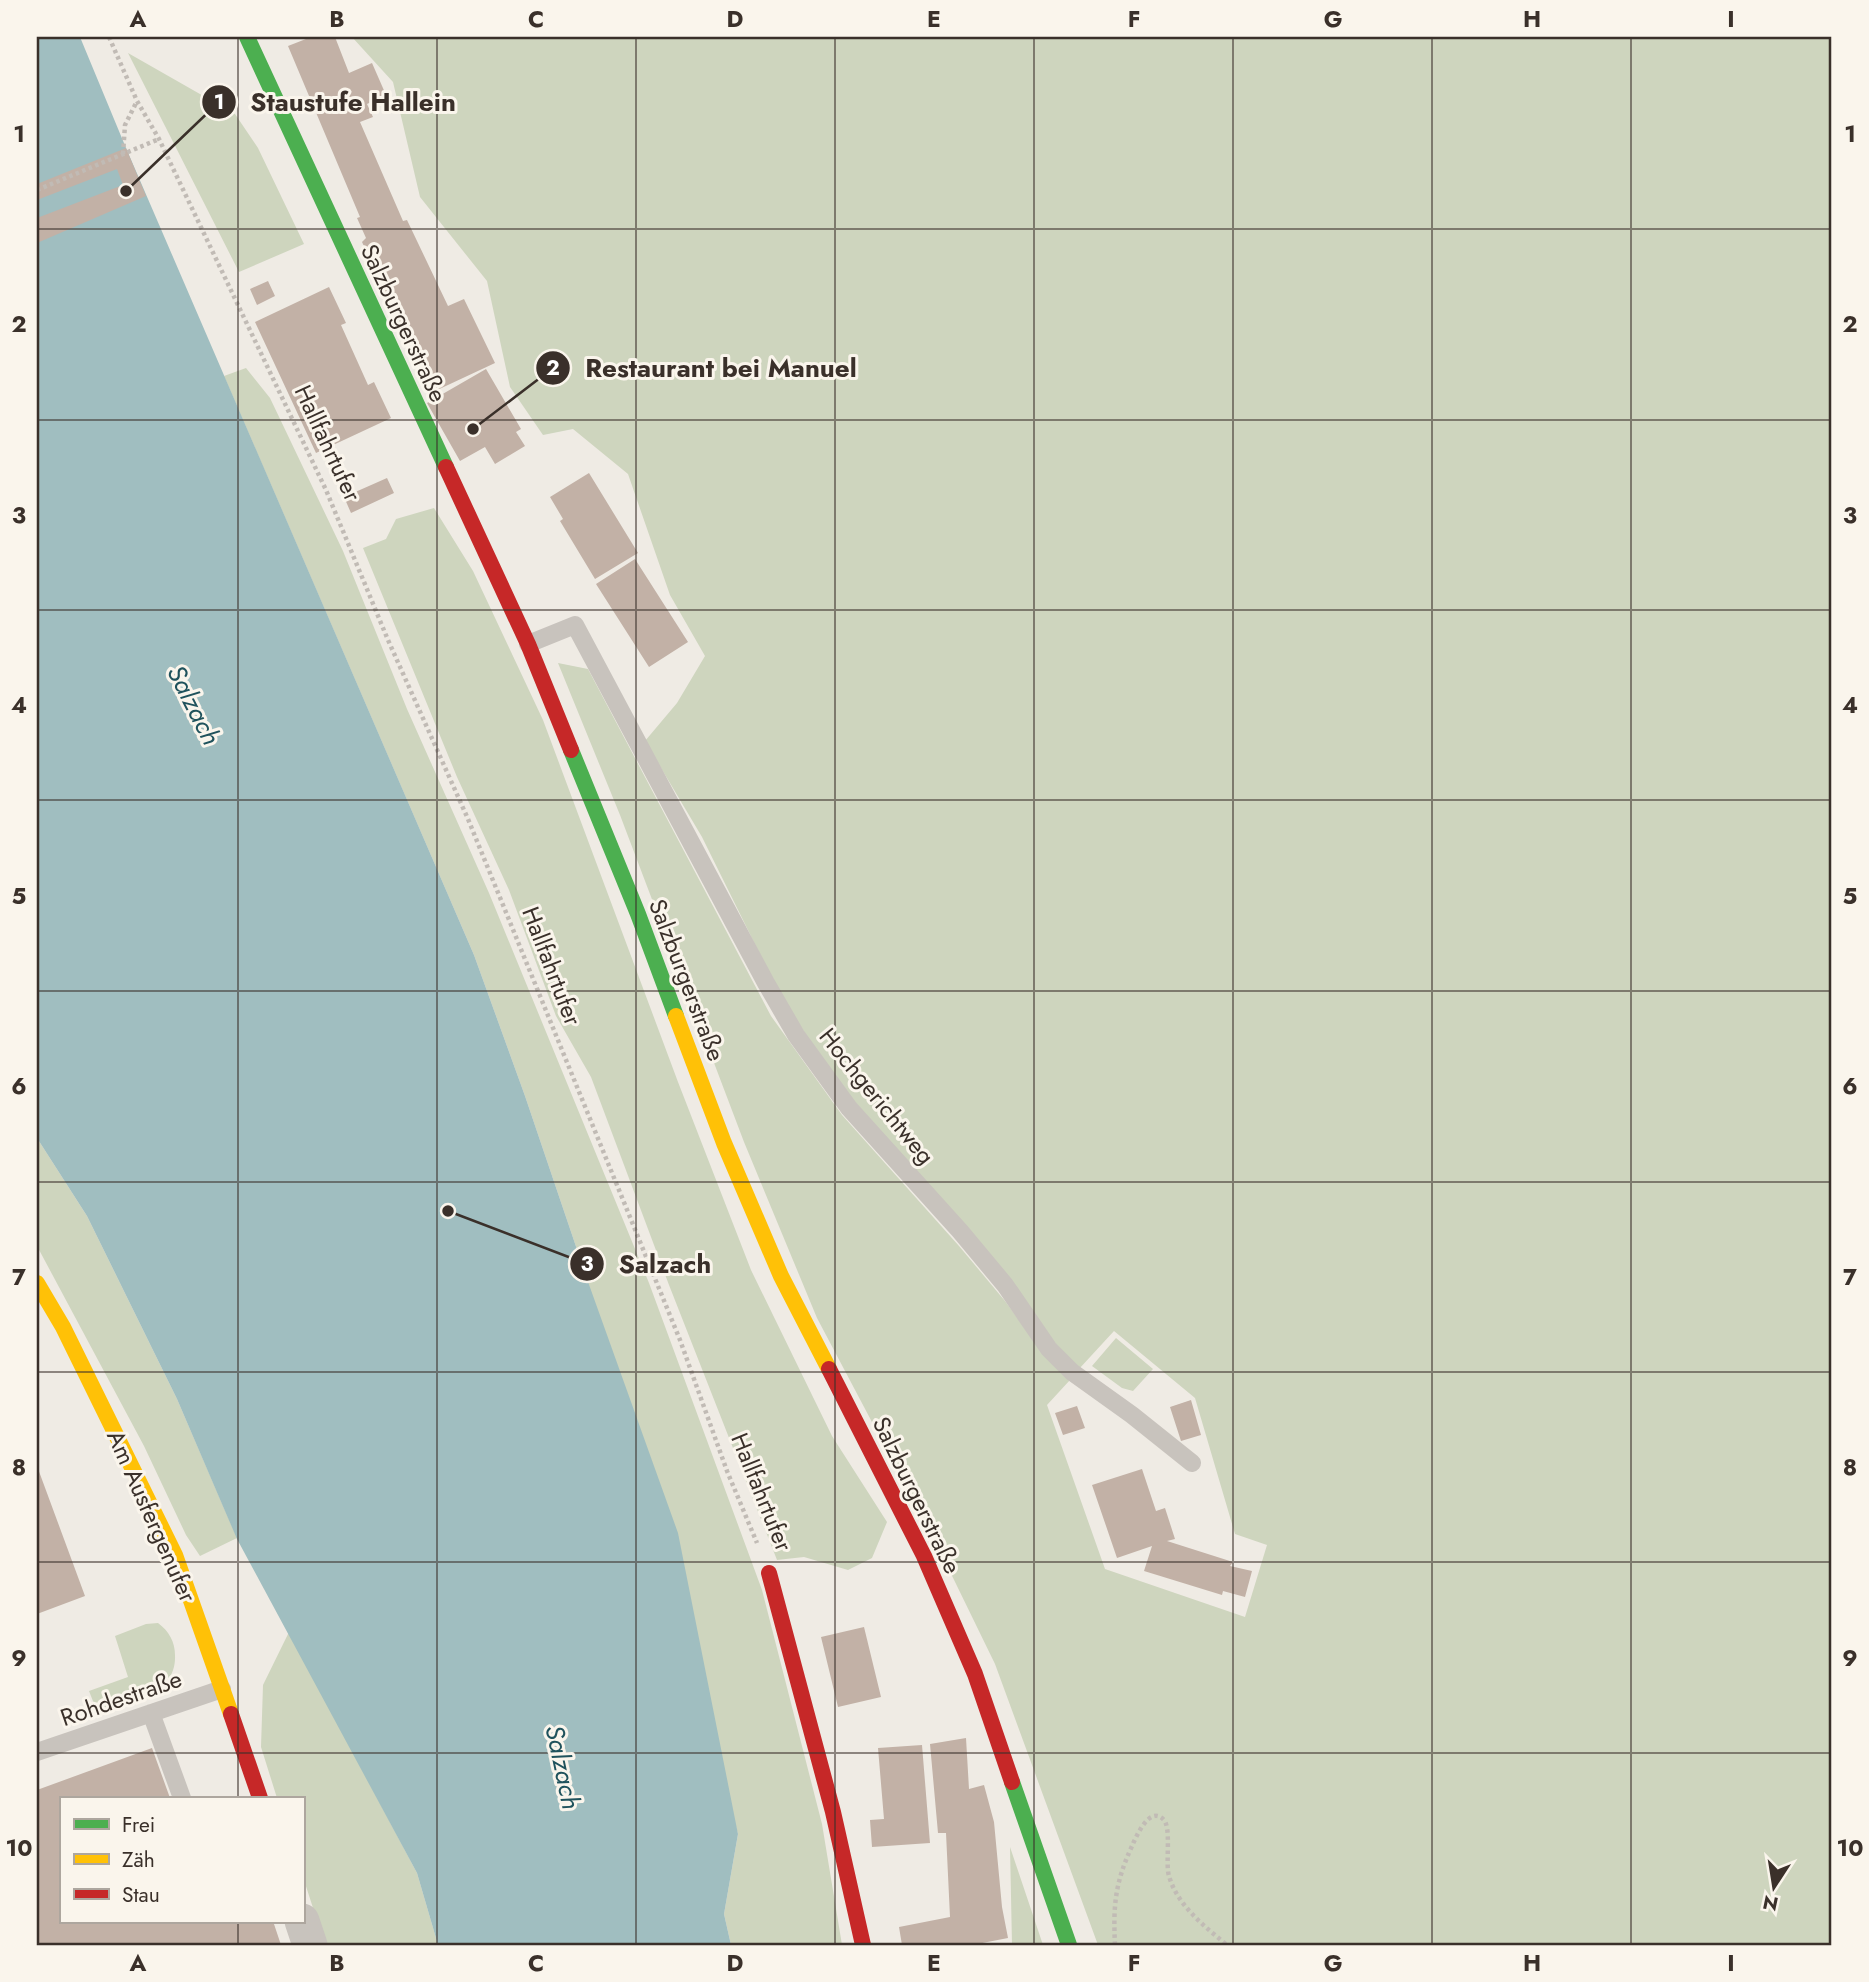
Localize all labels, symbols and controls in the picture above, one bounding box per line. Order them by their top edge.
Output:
text: A [129,2,147,36]
text: B [329,2,345,36]
text: C [528,2,544,36]
text: D [727,2,744,36]
text: E [927,2,941,36]
text: F [1128,2,1140,36]
text: G [1324,2,1342,36]
text: H [1523,2,1541,36]
text: I [1727,2,1735,36]
callout: Staustufe Hallein [201,78,470,125]
text: Staustufe Hallein [250,83,456,121]
text: 1 [214,87,224,117]
text: 1 [13,117,25,151]
text: 1 [1844,117,1856,151]
street label: Salzburgerstraße [352,238,456,408]
text: 2 [11,307,27,341]
text: 2 [1842,307,1858,341]
callout: Restaurant bei Manuel [536,344,870,391]
text: Restaurant bei Manuel [585,349,857,387]
text: 2 [546,353,560,383]
street label: Hallfahrtufer [286,379,371,508]
text: 3 [12,498,26,532]
text: 3 [1843,498,1857,532]
water label: Salzach [158,658,230,752]
text: 4 [11,688,27,722]
text: 4 [1842,688,1858,722]
text: 5 [12,879,26,913]
text: 5 [1843,879,1857,913]
street label: Salzburgerstraße [640,894,734,1066]
street label: Hallfahrtufer [513,901,591,1031]
street label: Hochgerichtweg [811,1020,943,1172]
text: 6 [11,1069,27,1103]
text: 6 [1842,1069,1858,1103]
callout: Salzach [570,1240,725,1287]
text: Salzach [619,1245,711,1283]
text: 3 [580,1249,594,1279]
text: 7 [12,1260,26,1294]
text: 7 [1843,1260,1857,1294]
street label: Salzburgerstraße [864,1411,970,1579]
street label: Am Ausfergenufer [98,1424,206,1608]
street label: Hallfahrtufer [722,1428,802,1557]
text: 8 [12,1450,26,1484]
text: 8 [1843,1450,1857,1484]
text: 9 [11,1641,27,1675]
text: 9 [1842,1641,1858,1675]
street label: Rohdestraße [56,1661,186,1735]
water label: Salzach [536,1721,590,1813]
legend [60,1797,304,1923]
text: Frei [122,1810,155,1840]
text: 10 [6,1831,32,1865]
text: 10 [1837,1831,1863,1865]
text: Zäh [122,1845,155,1875]
north arrow [1740,1853,1810,1923]
text: Stau [122,1880,160,1910]
text: N [1760,1888,1781,1918]
text: A [129,1946,147,1980]
text: B [329,1946,345,1980]
text: C [528,1946,544,1980]
text: D [727,1946,744,1980]
text: E [927,1946,941,1980]
text: F [1128,1946,1140,1980]
text: G [1324,1946,1342,1980]
text: H [1523,1946,1541,1980]
text: I [1727,1946,1735,1980]

